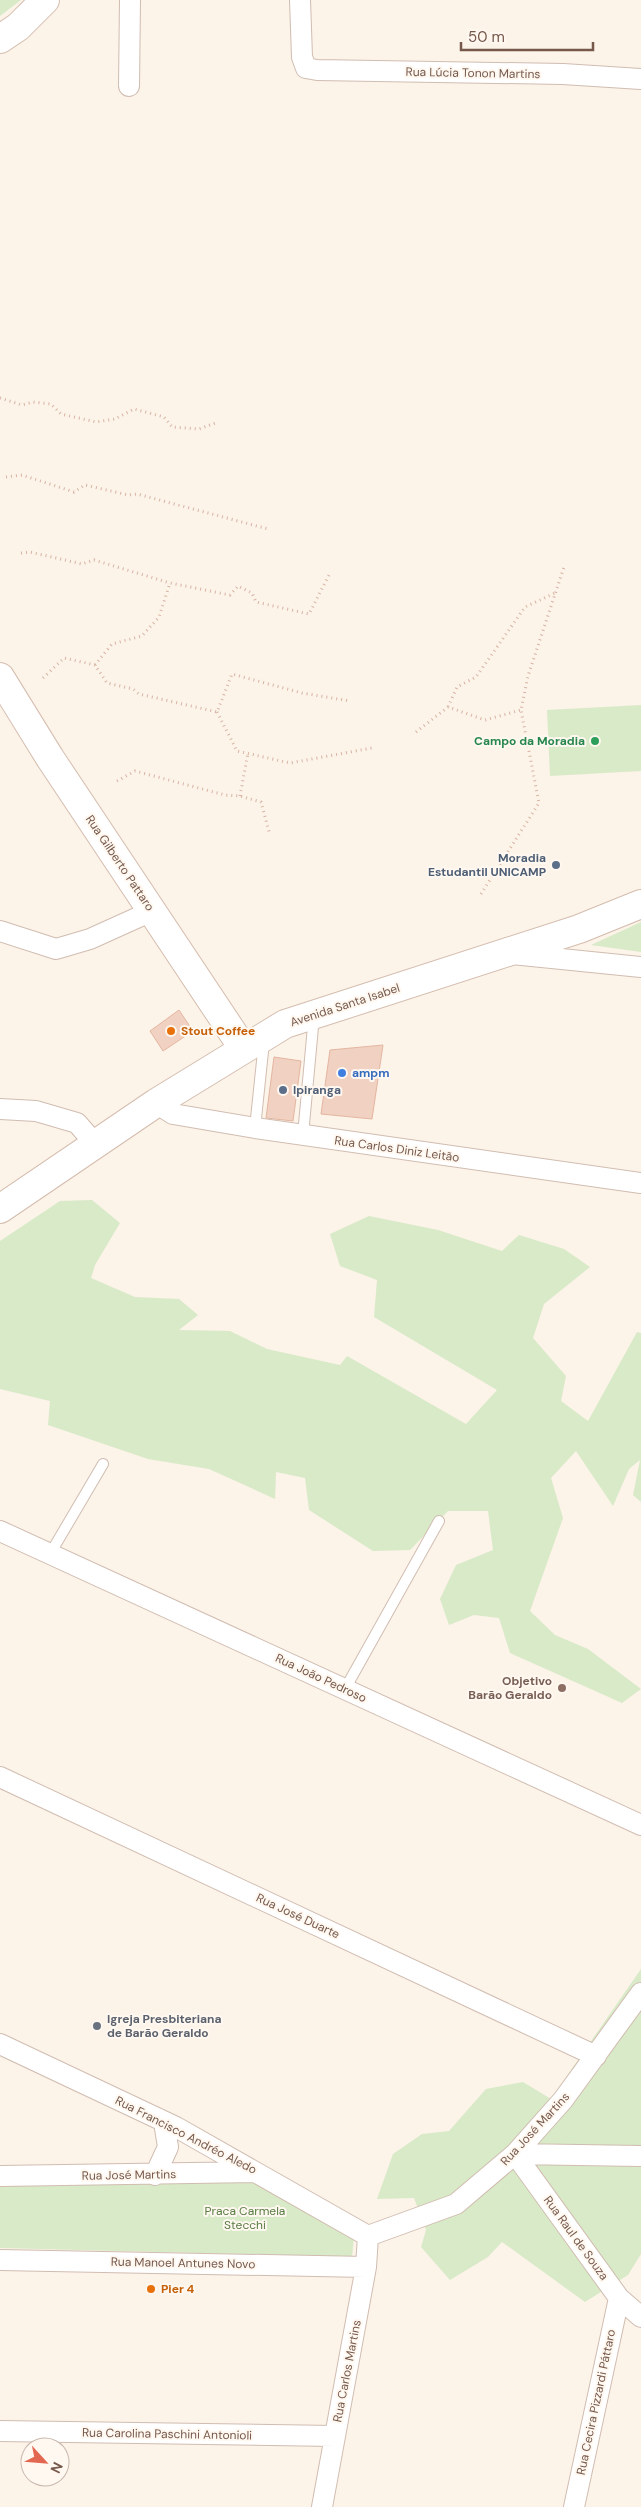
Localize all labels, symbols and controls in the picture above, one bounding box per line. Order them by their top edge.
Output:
scale bar [461,20,594,52]
text: 50 m [468,27,505,47]
street label: Rua Lúcia Tonon Martins [405,64,541,82]
place label: Campo da Moradia [474,733,585,749]
marker: Campo da Moradia [589,735,601,747]
street label: Rua Gilberto Pattaro [82,812,158,914]
place label: Moradia Estudantil UNICAMP [428,850,546,880]
marker: Moradia Estudantil UNICAMP [550,859,562,871]
street label: Avenida Santa Isabel [288,980,402,1030]
place label: Stout Coffee [181,1023,255,1039]
marker: Stout Coffee [165,1025,177,1037]
place label: ampm [352,1065,389,1081]
marker: ampm [336,1067,348,1079]
place label: Ipiranga [293,1082,341,1098]
marker: Ipiranga [277,1084,289,1096]
street label: Rua Carlos Diniz Leitão [333,1132,461,1166]
street label: Rua João Pedroso [273,1650,369,1706]
place label: Objetivo Barão Geraldo [468,1673,552,1703]
marker: Objetivo Barão Geraldo [556,1682,568,1694]
street label: Rua José Duarte [254,1890,342,1942]
place label: Igreja Presbiteriana de Barão Geraldo [107,2011,221,2041]
marker: Igreja Presbiteriana de Barão Geraldo [91,2020,103,2032]
street label: Rua José Martins [497,2089,573,2169]
street label: Rua Francisco Andréo Aledo [113,2092,259,2178]
street label: Rua José Martins [82,2166,176,2184]
street label: Rua Raul de Souza [540,2193,612,2283]
park label: Praca Carmela Stecchi [205,2203,285,2233]
street label: Rua Manoel Antunes Novo [111,2254,255,2272]
place label: Pier 4 [161,2281,195,2297]
marker: Pier 4 [145,2283,157,2295]
street label: Rua Carlos Martins [329,2318,365,2424]
street label: Rua Cecira Pizzardi Páttaro [573,2328,619,2476]
street label: Rua Carolina Paschini Antonioli [82,2425,252,2443]
north arrow [20,2437,70,2487]
text: N [46,2459,67,2476]

